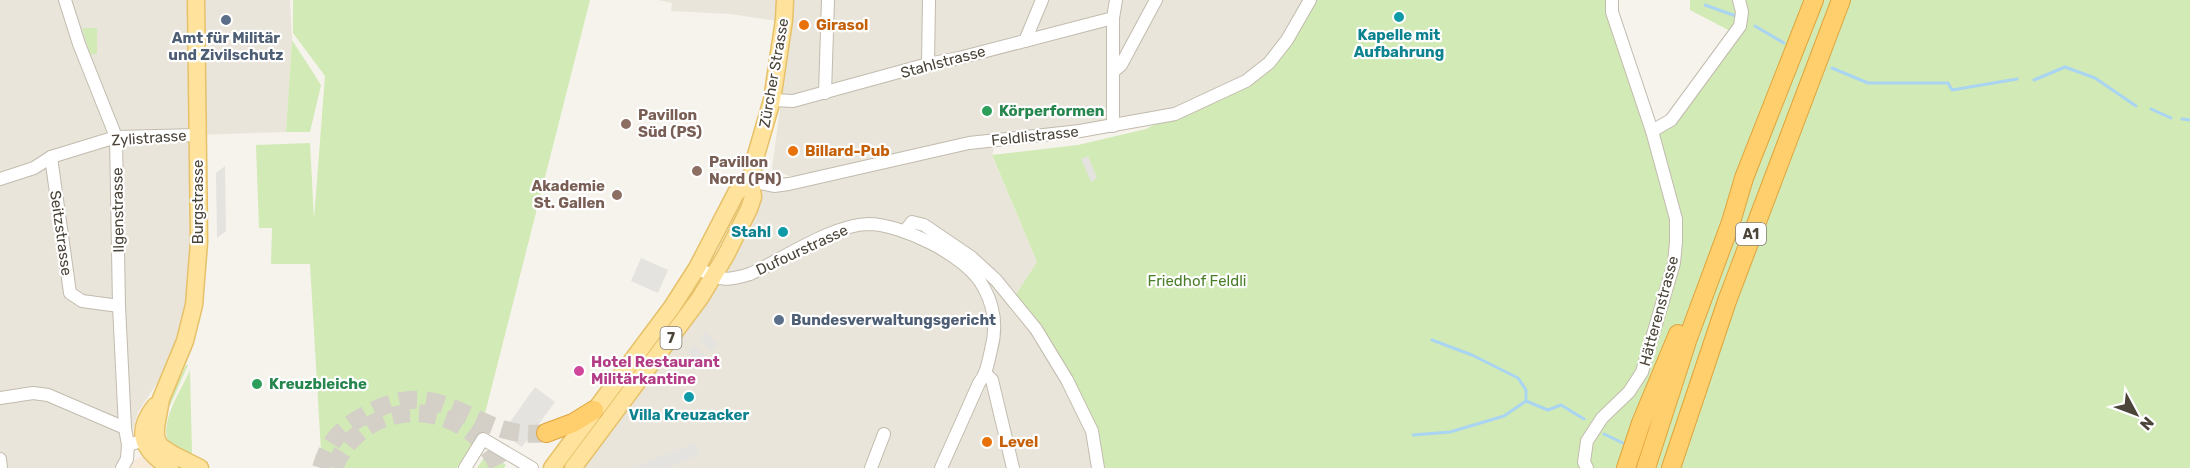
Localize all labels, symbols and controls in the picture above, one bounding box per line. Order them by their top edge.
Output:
marker: Kapelle mit Aufbahrung [1392,10,1406,24]
marker: Amt für Militär und Zivilschutz [219,13,233,27]
place label: Girasol [816,16,868,34]
street label: Zürcher Strasse [756,17,792,129]
marker: Girasol [797,18,811,32]
place label: Kapelle mit Aufbahrung [1354,26,1444,61]
place label: Amt für Militär und Zivilschutz [168,29,284,64]
street label: Stahlstrasse [898,42,988,82]
place label: Körperformen [999,102,1105,120]
marker: Körperformen [980,104,994,118]
place label: Pavillon Süd (PS) [638,106,702,141]
marker: Pavillon Süd (PS) [619,117,633,131]
street label: Feldlistrasse [990,122,1080,150]
street label: Zylistrasse [111,126,187,150]
place label: Billard-Pub [805,142,890,160]
marker: Billard-Pub [786,144,800,158]
place label: Pavillon Nord (PN) [709,153,782,188]
street label: Burgstrasse [189,160,207,244]
marker: Pavillon Nord (PN) [690,164,704,178]
street label: Ilgenstrasse [108,167,128,253]
place label: Akademie St. Gallen [531,177,605,212]
marker: Akademie St. Gallen [610,188,624,202]
street label: Seitzstrasse [46,189,76,277]
street label: Dufourstrasse [753,221,851,279]
place label: Stahl [731,223,771,241]
road number: A1 [1736,223,1766,245]
marker: Stahl [776,225,790,239]
street label: Hätterenstrasse [1636,254,1682,368]
park label: Friedhof Feldli [1148,272,1246,290]
place label: Bundesverwaltungsgericht [791,311,996,329]
marker: Bundesverwaltungsgericht [772,313,786,327]
road number: 7 [660,327,682,349]
place label: Hotel Restaurant Militärkantine [591,353,720,388]
marker: Hotel Restaurant Militärkantine [572,364,586,378]
place label: Kreuzbleiche [269,375,367,393]
marker: Kreuzbleiche [250,377,264,391]
north arrow [2106,384,2166,444]
marker: Villa Kreuzacker [682,390,696,404]
place label: Villa Kreuzacker [629,406,749,424]
text: N [2136,413,2158,434]
place label: Level [999,433,1038,451]
marker: Level [980,435,994,449]

